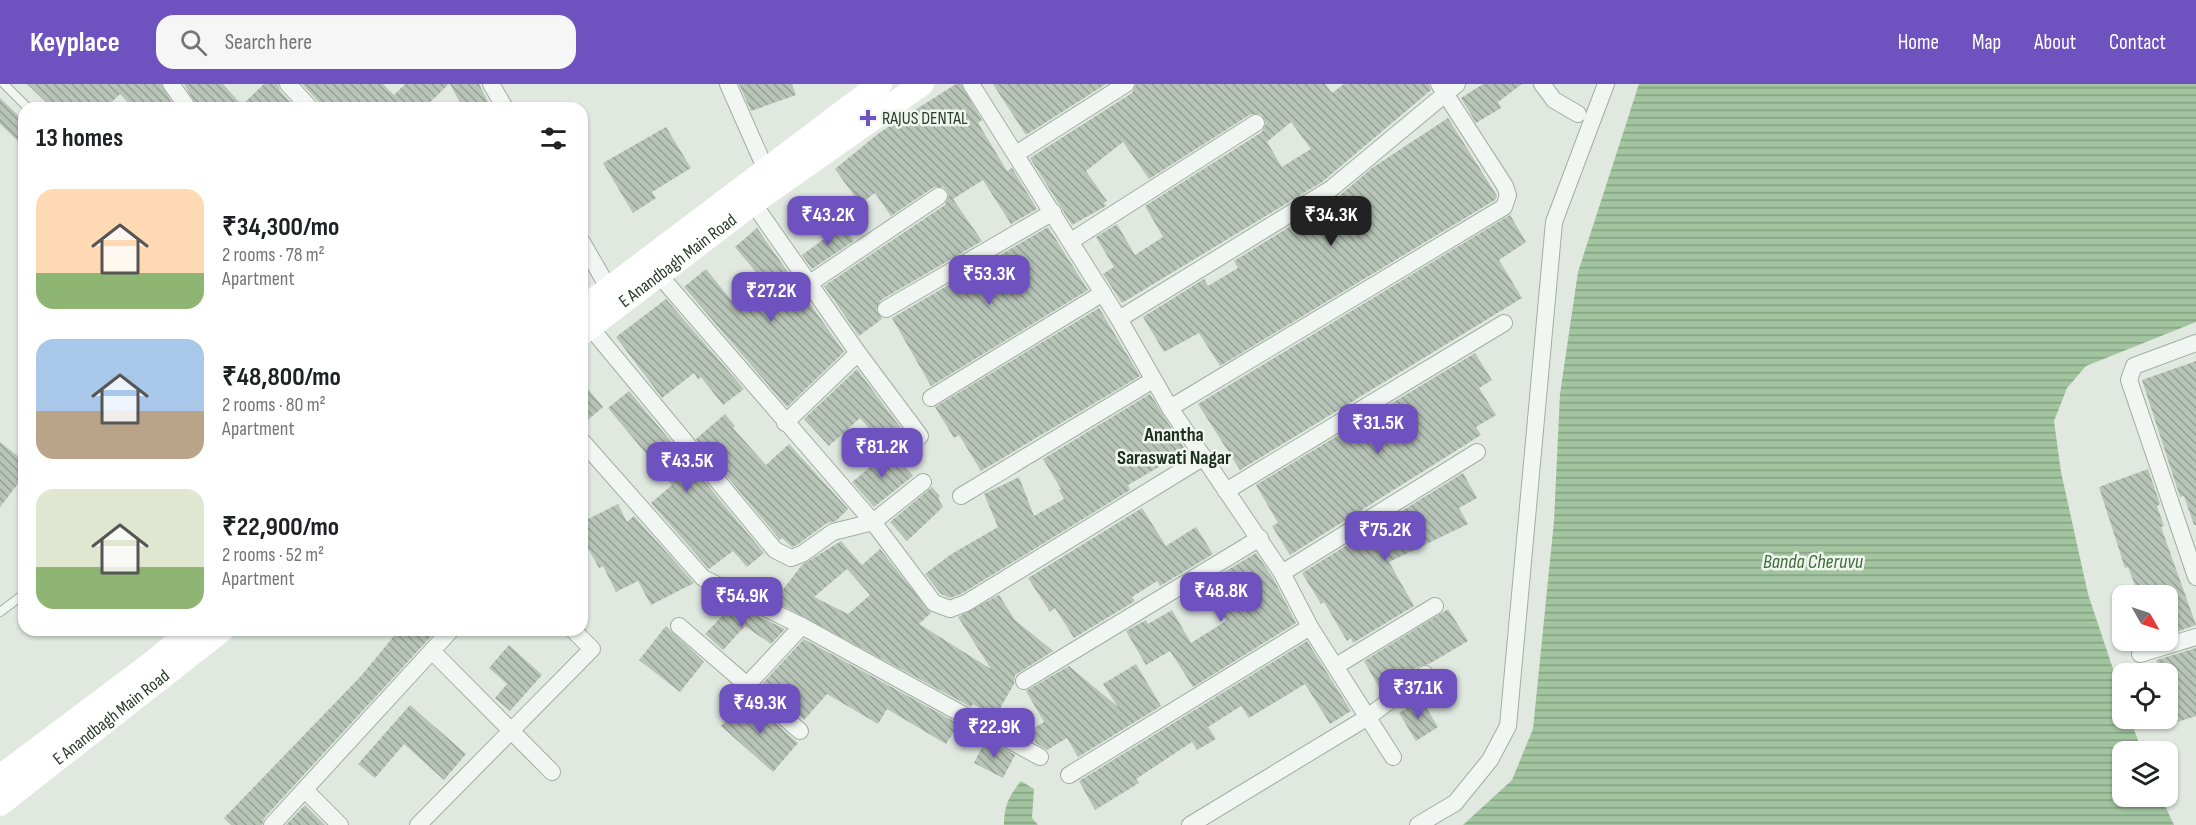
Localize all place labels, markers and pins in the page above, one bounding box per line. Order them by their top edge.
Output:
place label: RAJUS DENTAL [882,108,968,129]
marker: RAJUS DENTAL [859,109,877,127]
pin: ₹43.2K [779,196,877,247]
pin: ₹34.3K [1282,196,1380,247]
pin: ₹53.3K [940,255,1038,306]
pin: ₹27.2K [722,272,820,323]
pin: ₹31.5K [1329,404,1427,455]
pin: ₹81.2K [833,428,931,479]
pin: ₹43.5K [638,442,736,493]
pin: ₹75.2K [1336,511,1434,562]
pin: ₹48.8K [1172,572,1270,623]
pin: ₹54.9K [693,577,791,628]
pin: ₹37.1K [1369,669,1467,720]
pin: ₹49.3K [711,684,809,735]
pin: ₹22.9K [945,708,1043,759]

